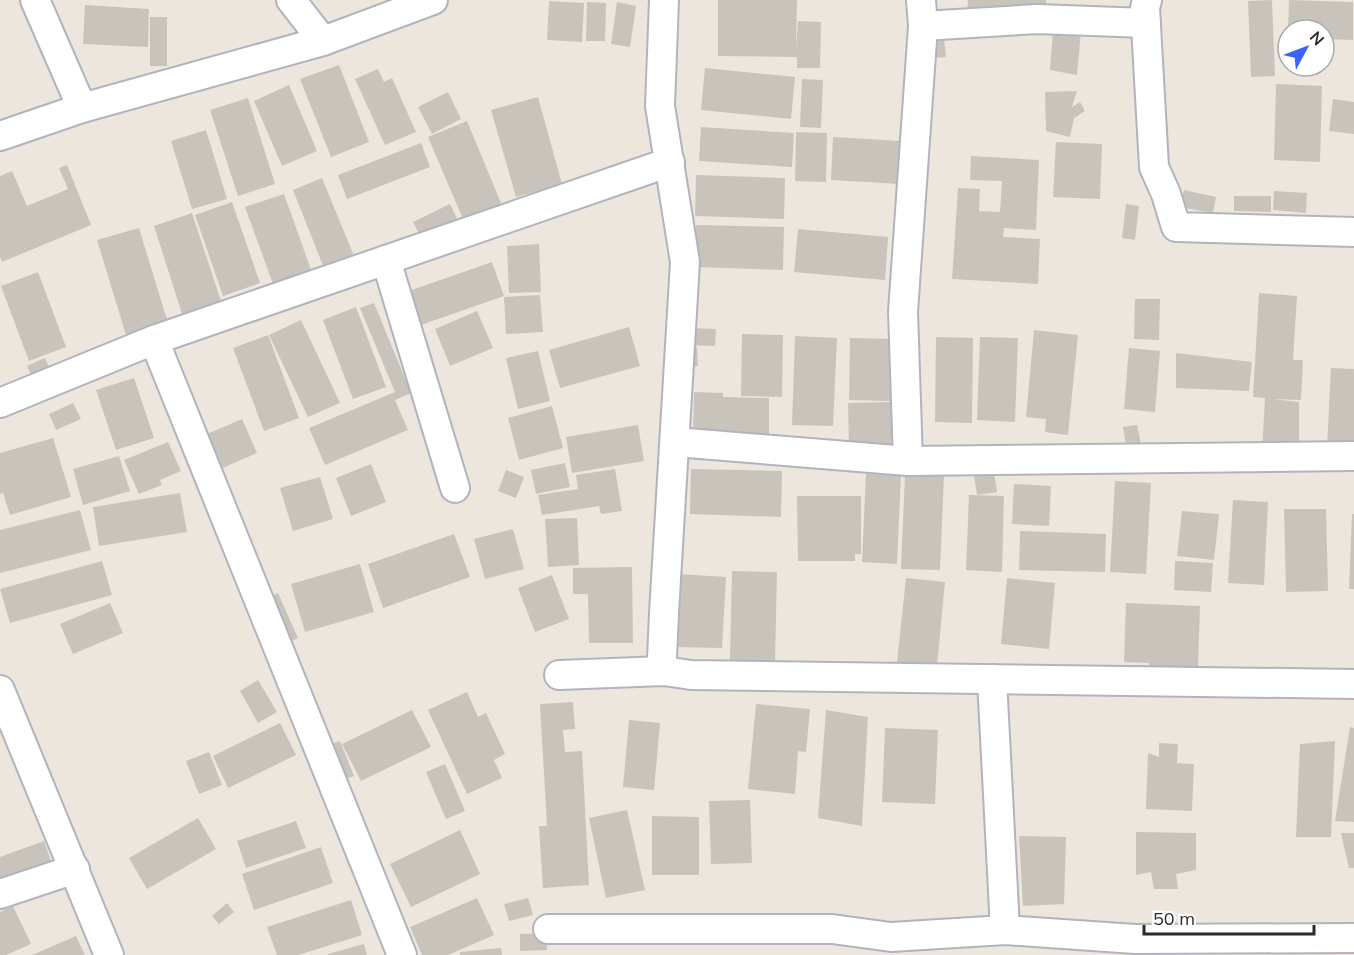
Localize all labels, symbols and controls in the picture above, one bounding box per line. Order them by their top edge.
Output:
north arrow [1276,18,1336,78]
text: N [1306,27,1329,49]
scale bar [1144,898,1314,936]
text: 50 m [1153,907,1195,930]

